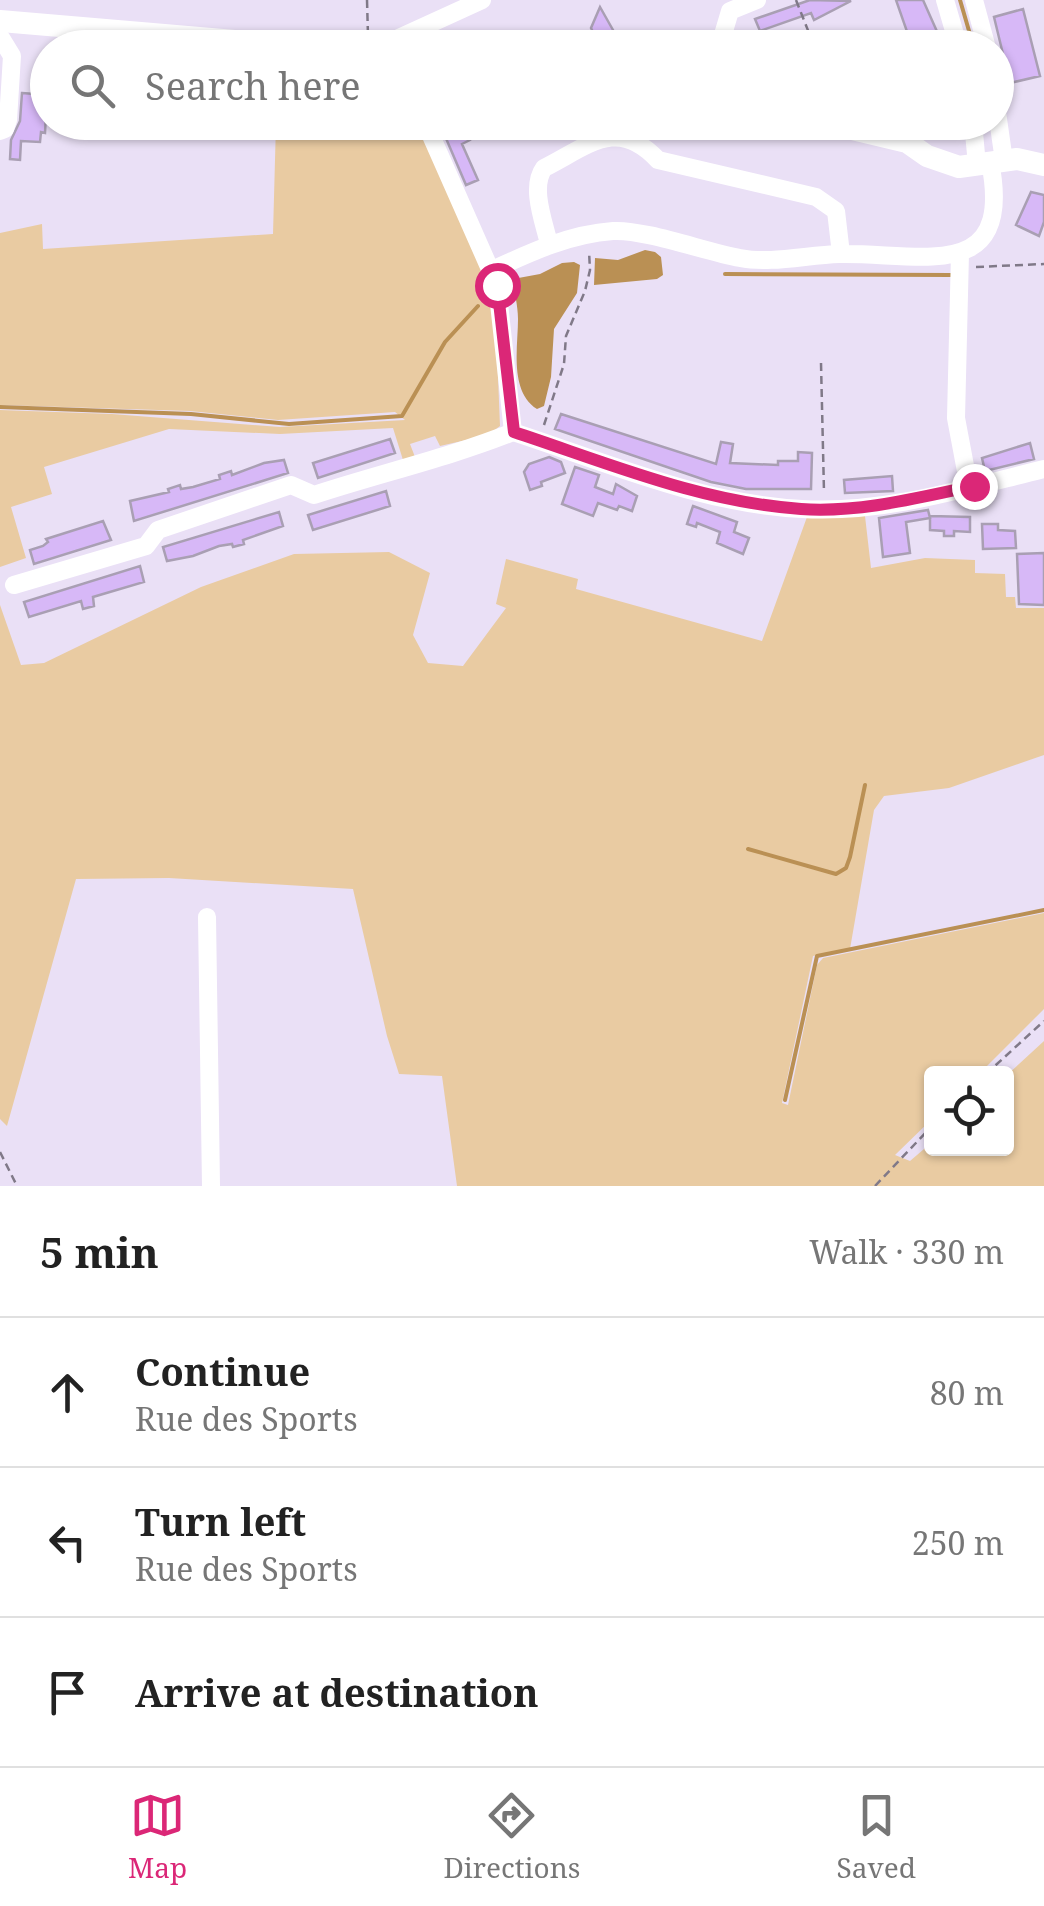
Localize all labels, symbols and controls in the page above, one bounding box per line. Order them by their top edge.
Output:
search box [30,30,1014,140]
icon: search [65,58,120,113]
text: Search here [145,59,361,111]
route start [475,263,521,309]
route end [952,464,998,510]
map controls [924,1066,1014,1156]
button: locate [924,1066,1014,1156]
text: 5 min [40,1223,159,1280]
text: Walk · 330 m [809,1230,1004,1273]
text: Continue [135,1345,310,1397]
icon: ahead [40,1365,95,1420]
text: 80 m [930,1371,1004,1414]
text: Rue des Sports [135,1397,358,1440]
text: Turn left [135,1495,306,1547]
icon: left [40,1515,95,1570]
text: 250 m [912,1521,1004,1564]
text: Rue des Sports [135,1547,358,1590]
icon: arrive [40,1665,95,1720]
text: Arrive at destination [135,1666,539,1718]
tab: Map [128,1788,187,1886]
tab: Directions [443,1788,580,1886]
tab: Saved [837,1788,916,1886]

